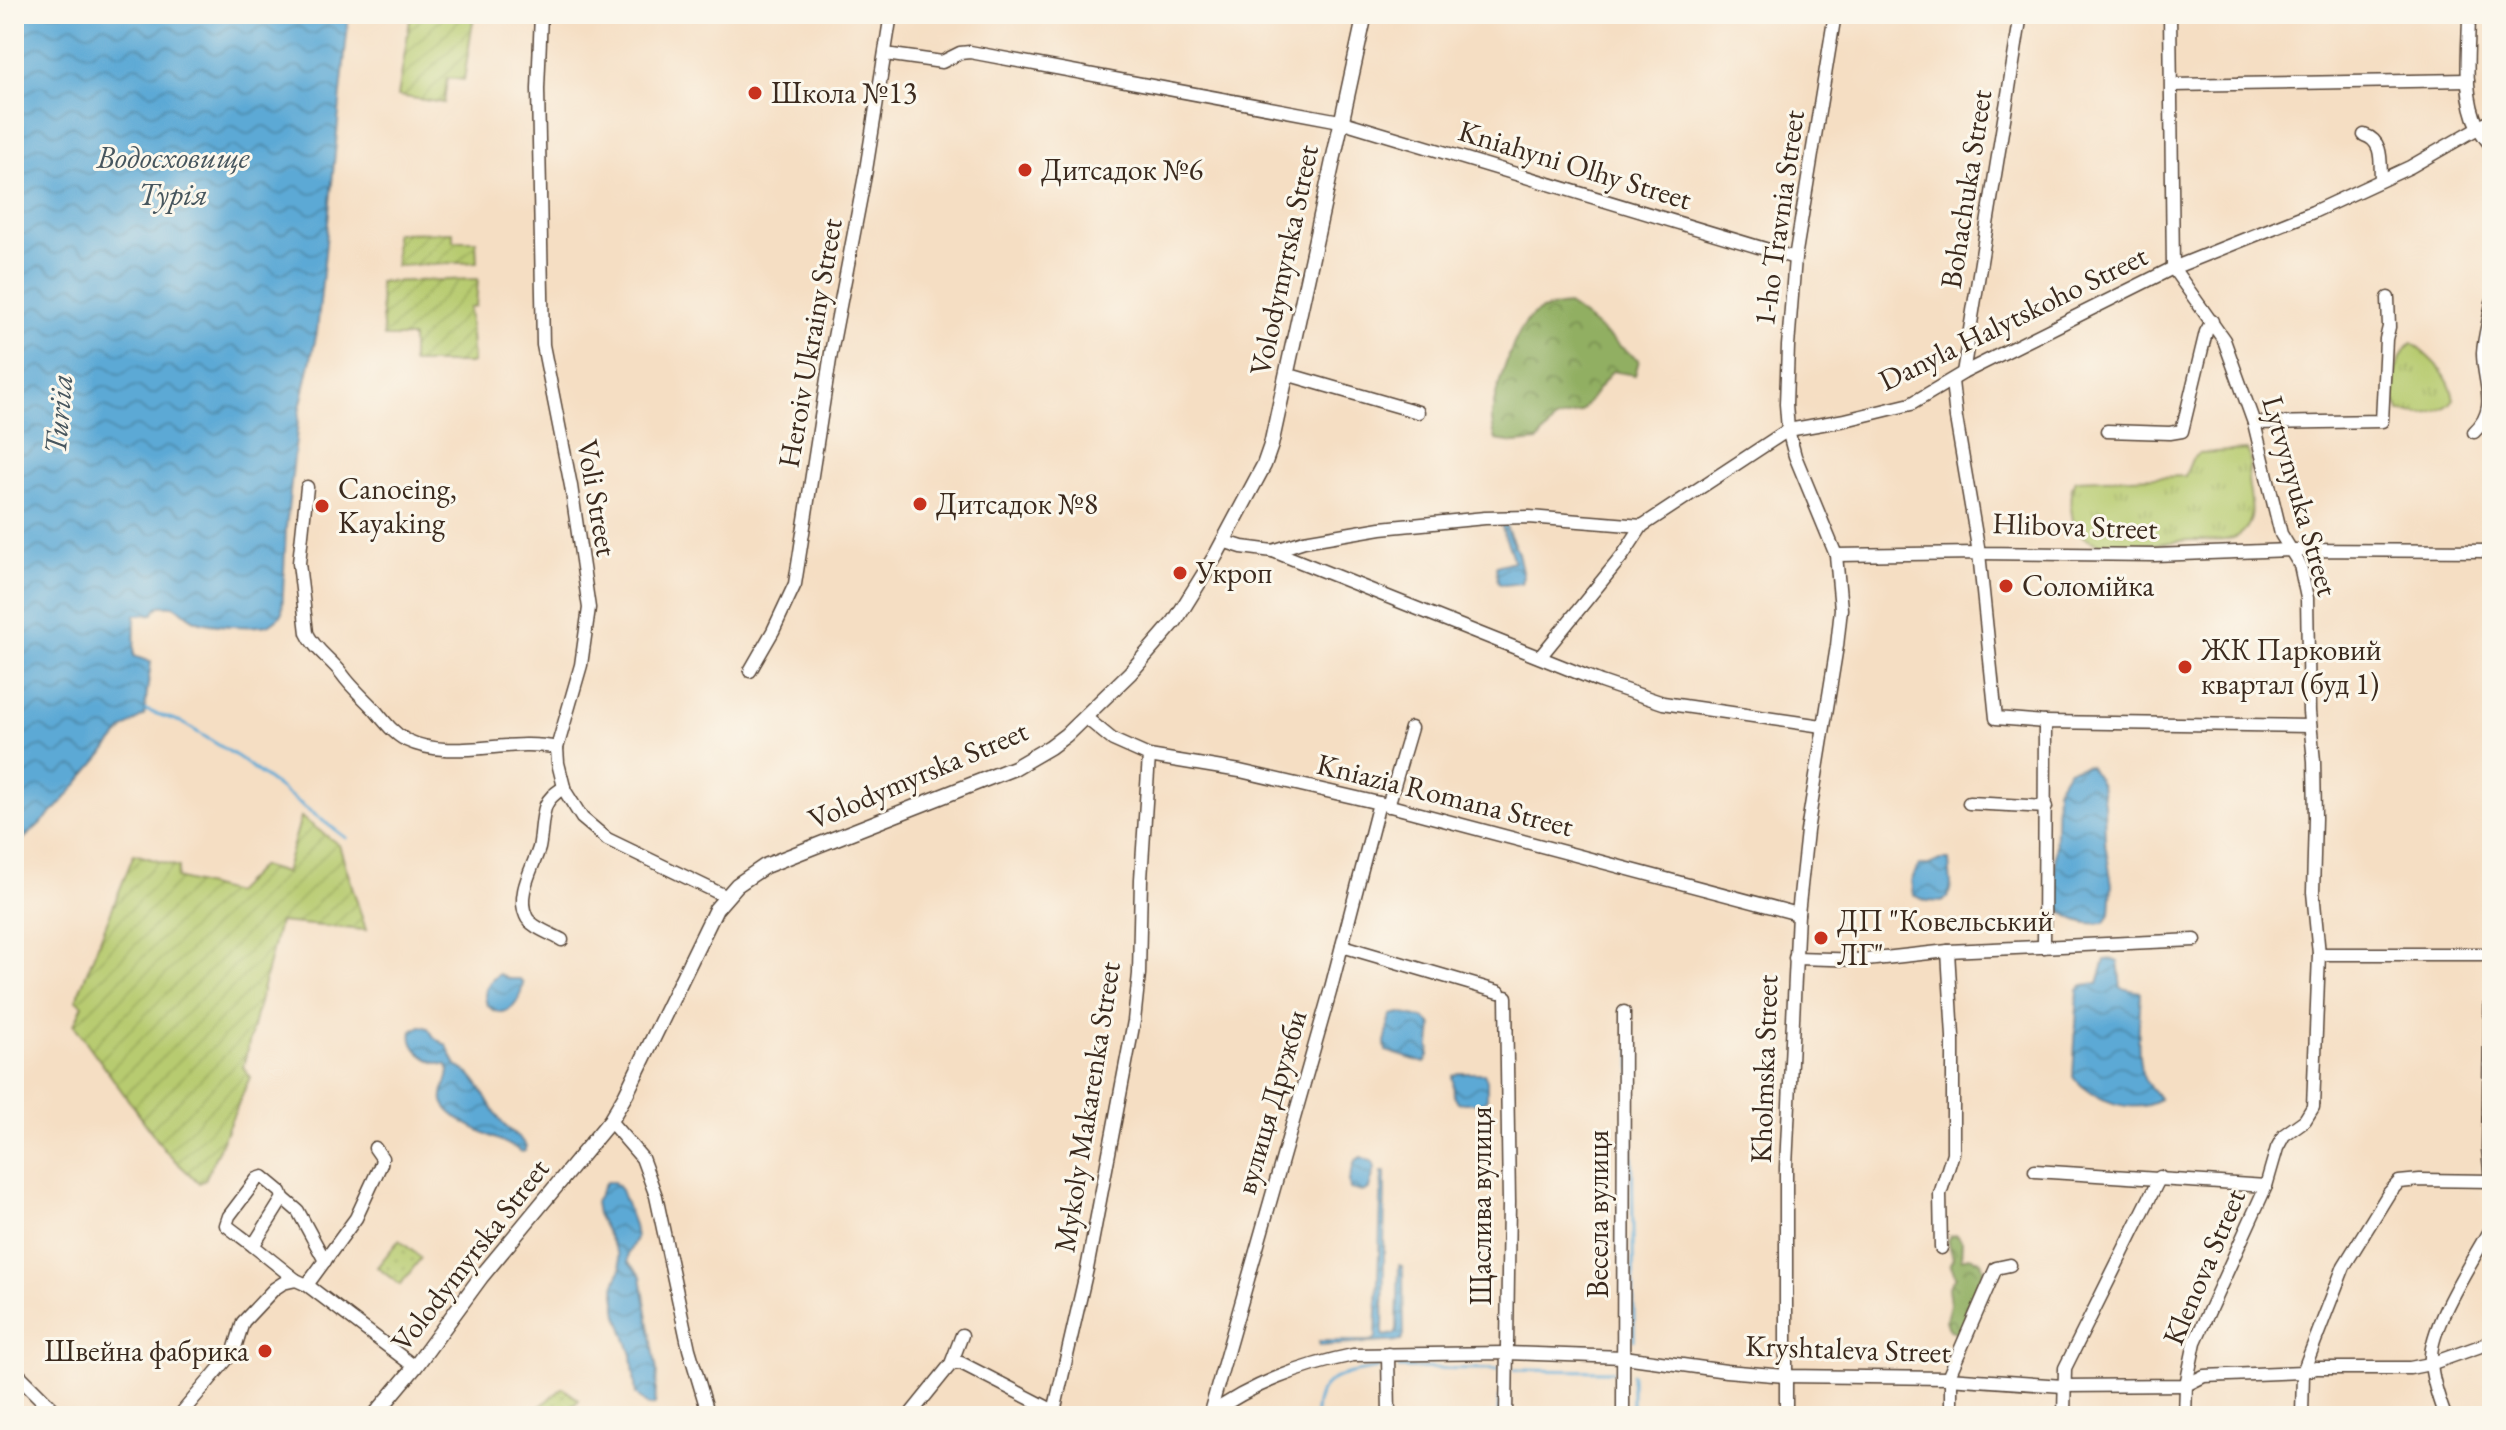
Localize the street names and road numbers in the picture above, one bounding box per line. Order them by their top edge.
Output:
street label: Bohachuka Street [1931,86,2001,291]
street label: 1-ho Travnia Street [1744,107,1813,328]
street label: Kniahyni Olhy Street [1454,111,1697,219]
street label: Volodymyrska Street [1240,140,1327,379]
street label: Heroiv Ukrainy Street [768,215,851,471]
street label: Danyla Halytskoho Street [1872,235,2154,400]
street label: Lytvynyuka Street [2253,391,2348,601]
street label: Voli Street [568,436,627,560]
street label: Hlibova Street [1992,503,2159,548]
street label: Volodymyrska Street [802,710,1034,838]
street label: Kniazia Romana Street [1313,744,1578,845]
street label: Mykoly Makarenka Street [1044,958,1129,1255]
street label: Kholmska Street [1741,974,1786,1164]
street label: вулиця Дружби [1226,1005,1315,1199]
street label: Щаслива вулиця [1461,1106,1500,1306]
street label: Весела вулиця [1578,1130,1617,1298]
street label: Volodymyrska Street [382,1150,558,1359]
street label: Klenova Street [2153,1182,2254,1351]
street label: Kryshtaleva Street [1745,1325,1952,1372]

